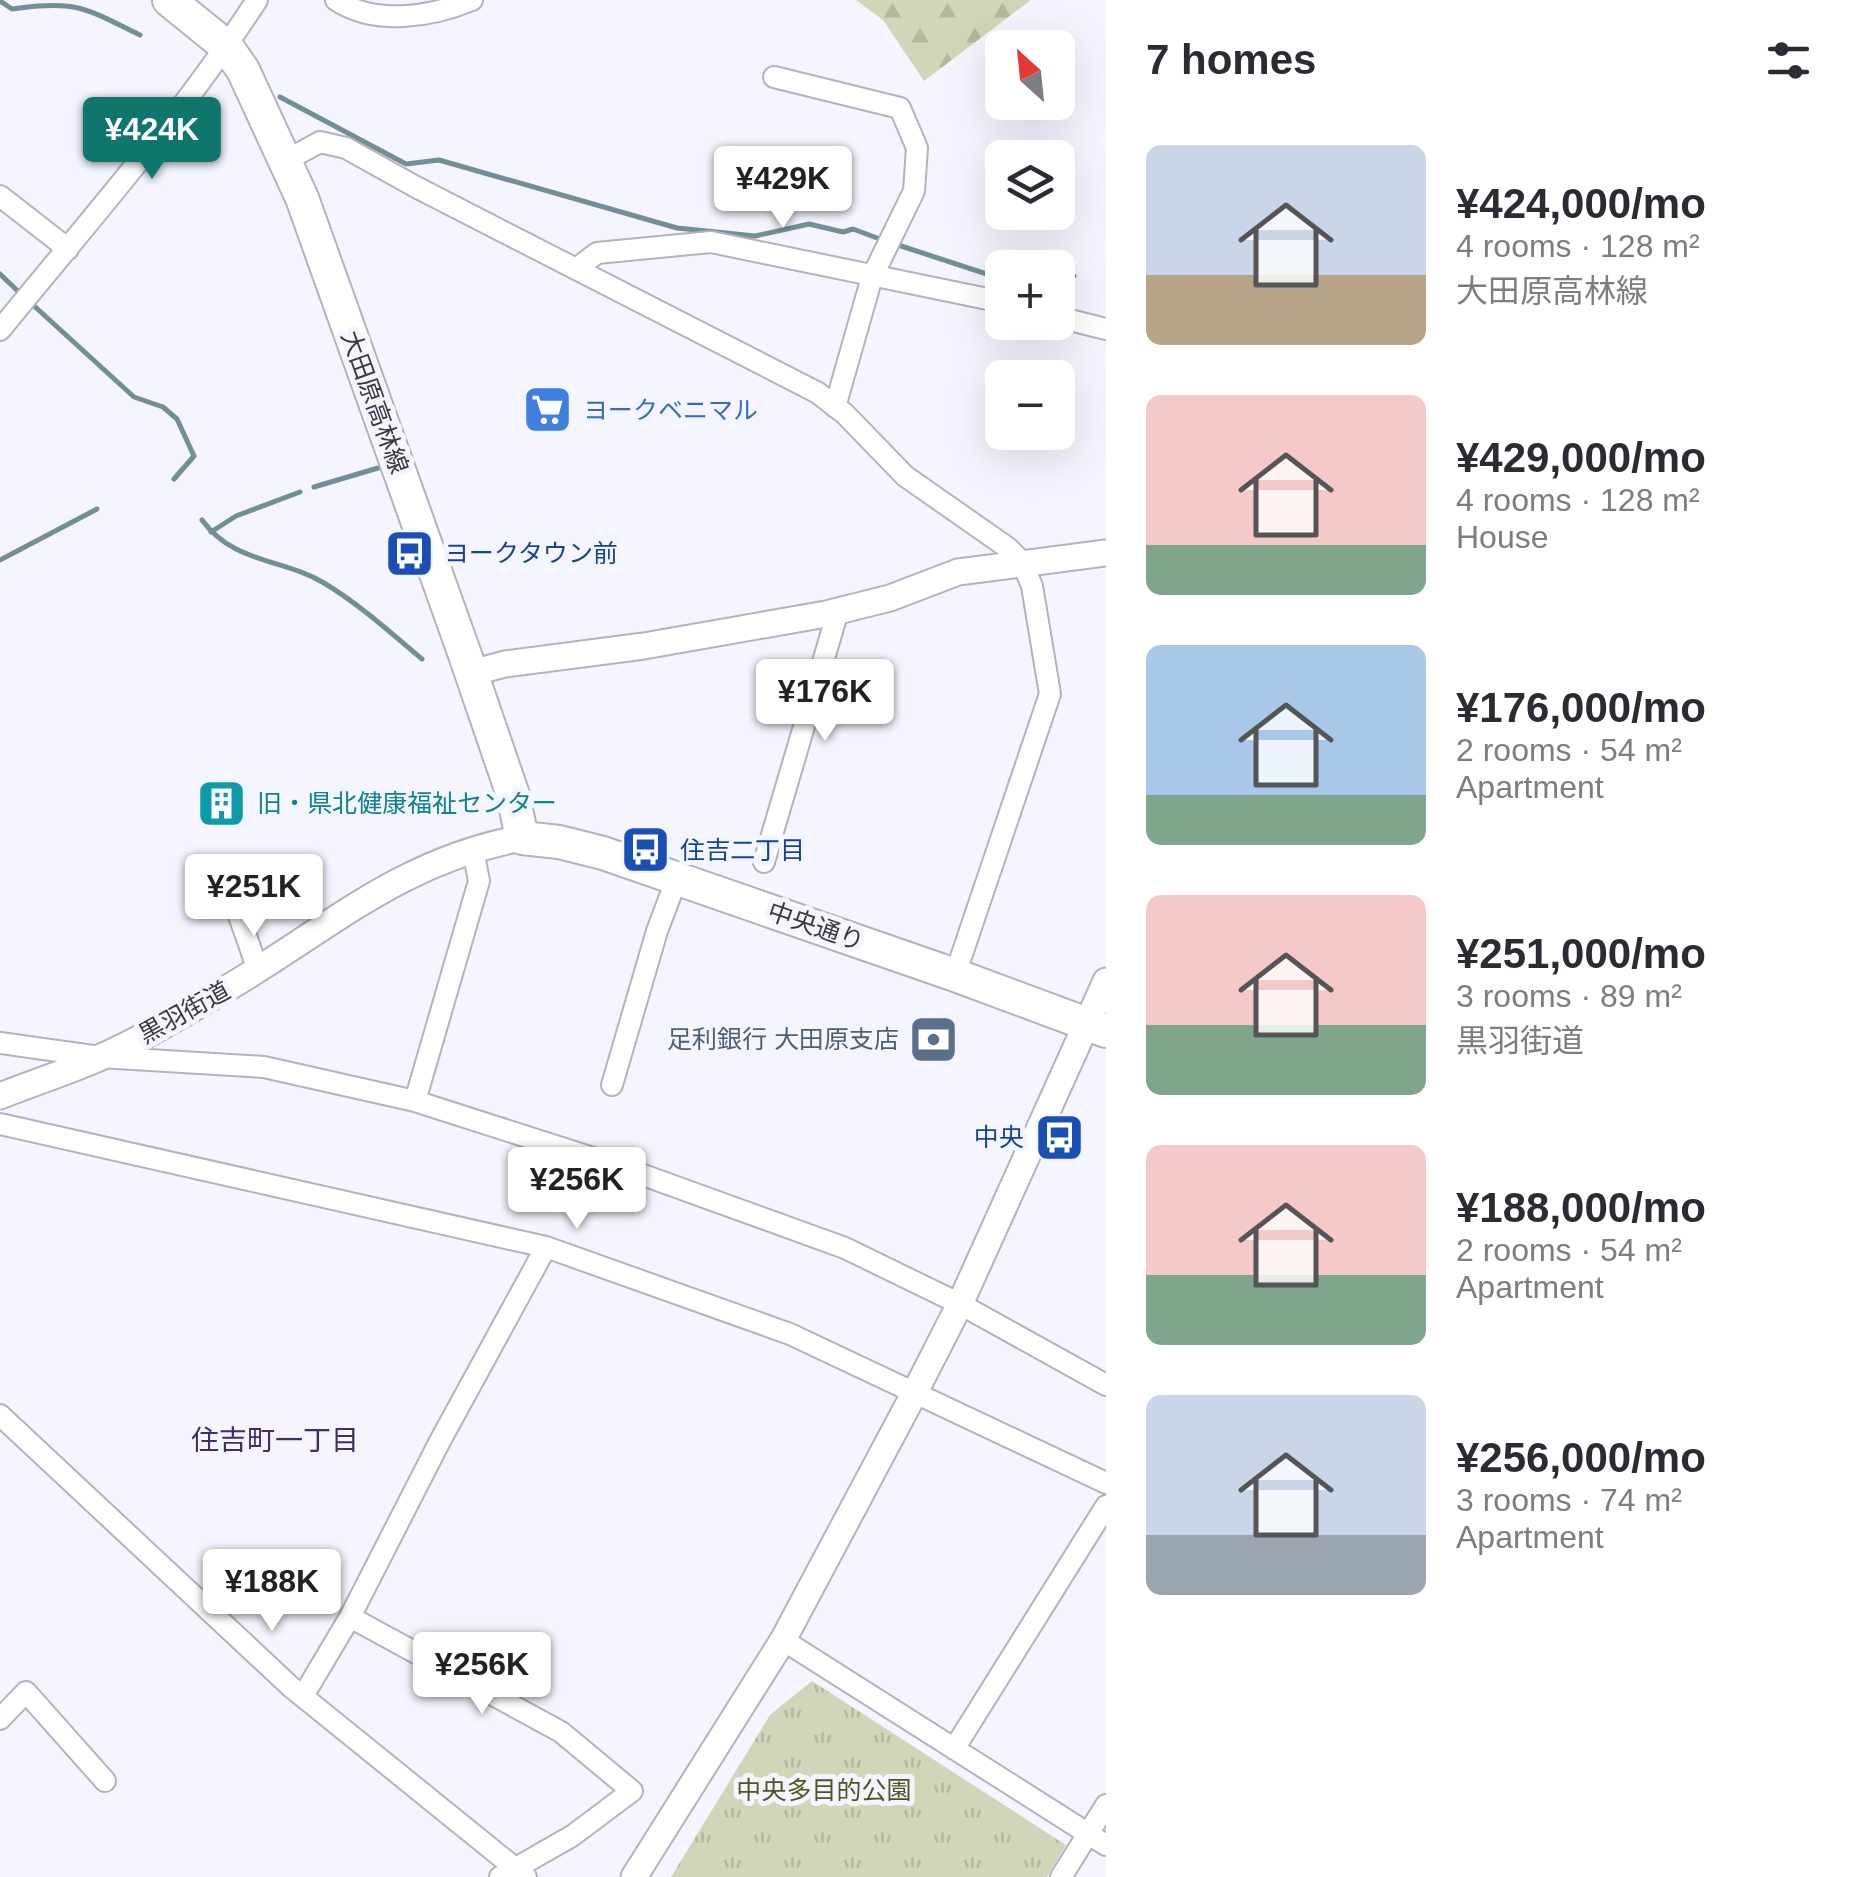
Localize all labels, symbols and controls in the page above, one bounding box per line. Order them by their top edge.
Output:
north arrow [985,30,1075,120]
map controls [985,30,1075,450]
icon: filters [1761,33,1816,88]
text: 7 homes [1146,36,1316,83]
pin: ¥424K [82,97,222,182]
text: ¥424K [105,111,199,147]
button: layers [985,140,1075,230]
pin: ¥429K [713,146,853,231]
text: ¥429K [736,160,830,196]
text: ¥424,000/mo [1456,180,1706,227]
icon: home [1226,185,1346,305]
text: 4 rooms · 128 m² [1456,228,1700,264]
button: + [985,250,1075,340]
text: 大田原高林線 [1456,273,1648,309]
street label: 大田原高林線 [336,327,414,477]
button: − [985,360,1075,450]
supermarket icon: ヨークベニマル [522,384,574,436]
place label: ヨークベニマル [583,396,758,424]
text: ¥429,000/mo [1456,434,1706,481]
icon: home [1226,435,1346,555]
text: 4 rooms · 128 m² [1456,482,1700,518]
text: House [1456,519,1549,555]
bus stop icon: ヨークタウン前 [383,527,435,579]
place label: ヨークタウン前 [444,539,618,567]
pin: ¥176K [755,659,895,744]
text: ¥176K [778,673,872,709]
text: ¥176,000/mo [1456,684,1706,731]
icon: home [1226,685,1346,805]
text: 2 rooms · 54 m² [1456,732,1682,768]
text: Apartment [1456,769,1604,805]
building icon: 旧・県北健康福祉センター [196,777,248,829]
place label: 旧・県北健康福祉センター [257,789,557,817]
bus stop icon: 住吉二丁目 [619,824,671,876]
place label: 住吉二丁目 [680,836,805,864]
pin: ¥251K [184,854,324,939]
text: ¥251K [207,868,301,904]
street label: 中央通り [764,896,868,956]
text: ¥251,000/mo [1456,930,1706,977]
icon: home [1226,935,1346,1055]
street label: 黒羽街道 [133,976,235,1048]
text: 3 rooms · 89 m² [1456,978,1682,1014]
bank icon: 足利銀行 大田原支店 [908,1013,960,1065]
text: 黒羽街道 [1456,1023,1584,1059]
place label: 足利銀行 大田原支店 [667,1025,899,1053]
bus stop icon: 中央 [1033,1111,1085,1163]
place label: 中央 [974,1123,1024,1151]
pin: ¥256K [507,1147,647,1232]
text: ¥256K [530,1161,624,1197]
text: ¥188,000/mo [1456,1184,1706,1231]
icon: home [1226,1185,1346,1305]
text: 2 rooms · 54 m² [1456,1232,1682,1268]
text: Apartment [1456,1269,1604,1305]
district label: 住吉町一丁目 [191,1425,359,1456]
text: ¥256,000/mo [1456,1434,1706,1481]
icon: home [1226,1435,1346,1555]
text: 3 rooms · 74 m² [1456,1482,1682,1518]
text: Apartment [1456,1519,1604,1555]
pin: ¥188K [202,1549,342,1634]
text: ¥188K [225,1563,319,1599]
pin: ¥256K [412,1632,552,1717]
text: ¥256K [435,1646,529,1682]
park label: 中央多目的公園 [736,1776,912,1804]

